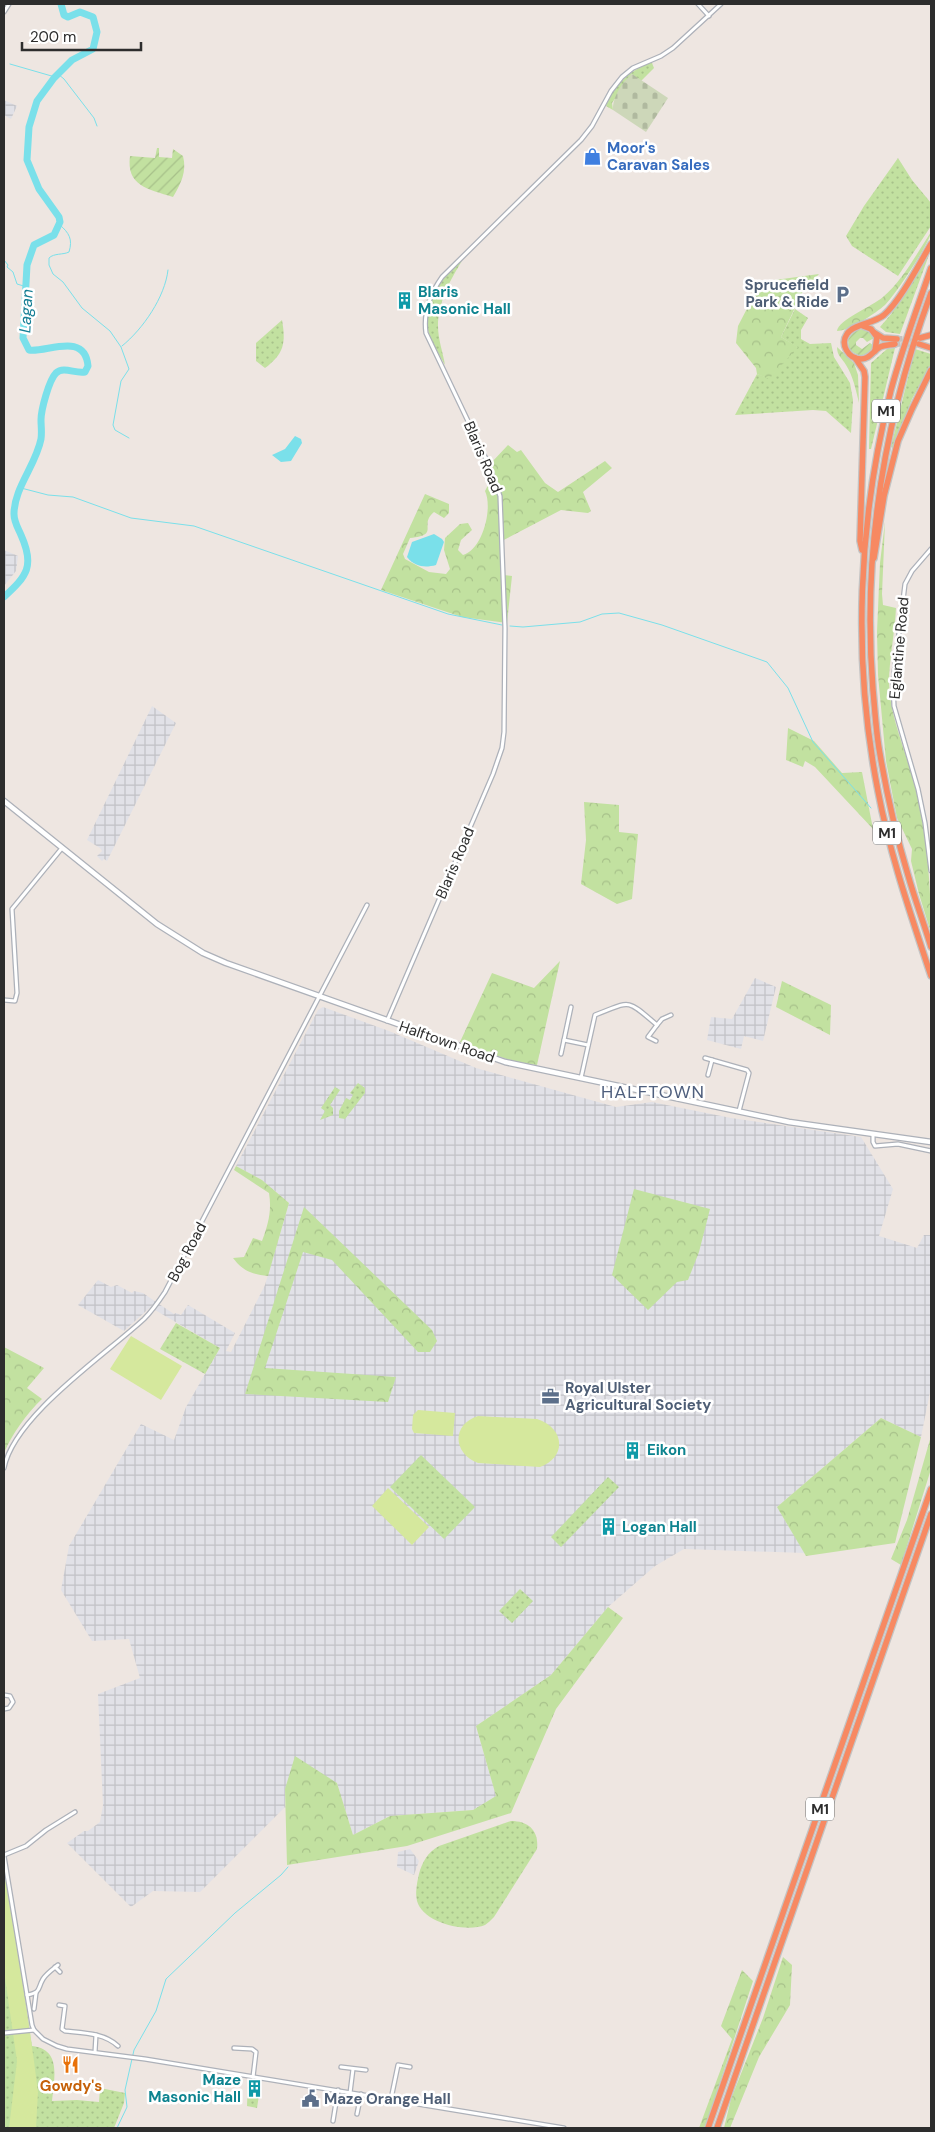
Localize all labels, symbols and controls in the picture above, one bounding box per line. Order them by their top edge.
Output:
scale bar [22,20,141,52]
text: 200 m [30,27,76,47]
place label: Moor's Caravan Sales [607,138,710,175]
shop icon: Moor's Caravan Sales [583,147,603,167]
place label: Sprucefield Park & Ride [745,275,829,312]
place label: Blaris Masonic Hall [418,282,511,319]
parking icon: Sprucefield Park & Ride [833,284,853,304]
water label: Lagan [14,288,38,334]
building icon: Blaris Masonic Hall [394,291,414,311]
road number: M1 [872,400,900,422]
street label: Blaris Road [459,418,507,496]
street label: Eglantine Road [885,596,913,700]
road number: M1 [873,821,901,844]
street label: Blaris Road [431,824,479,902]
street label: Halftown Road [396,1016,498,1068]
district label: HALFTOWN [601,1080,705,1104]
street label: Bog Road [163,1219,211,1285]
place label: Royal Ulster Agricultural Society [565,1378,711,1415]
office icon: Royal Ulster Agricultural Society [541,1387,561,1407]
building icon: Eikon [623,1440,643,1460]
place label: Eikon [647,1440,686,1460]
building icon: Logan Hall [598,1517,618,1537]
place label: Logan Hall [622,1517,697,1537]
road number: M1 [806,1798,834,1820]
restaurant icon: Gowdy's [61,2055,81,2075]
place label: Maze Masonic Hall [148,2070,241,2107]
place label: Gowdy's [40,2076,102,2096]
building icon: Maze Masonic Hall [245,2079,265,2099]
public building icon: Maze Orange Hall [300,2089,320,2109]
place label: Maze Orange Hall [324,2089,451,2109]

